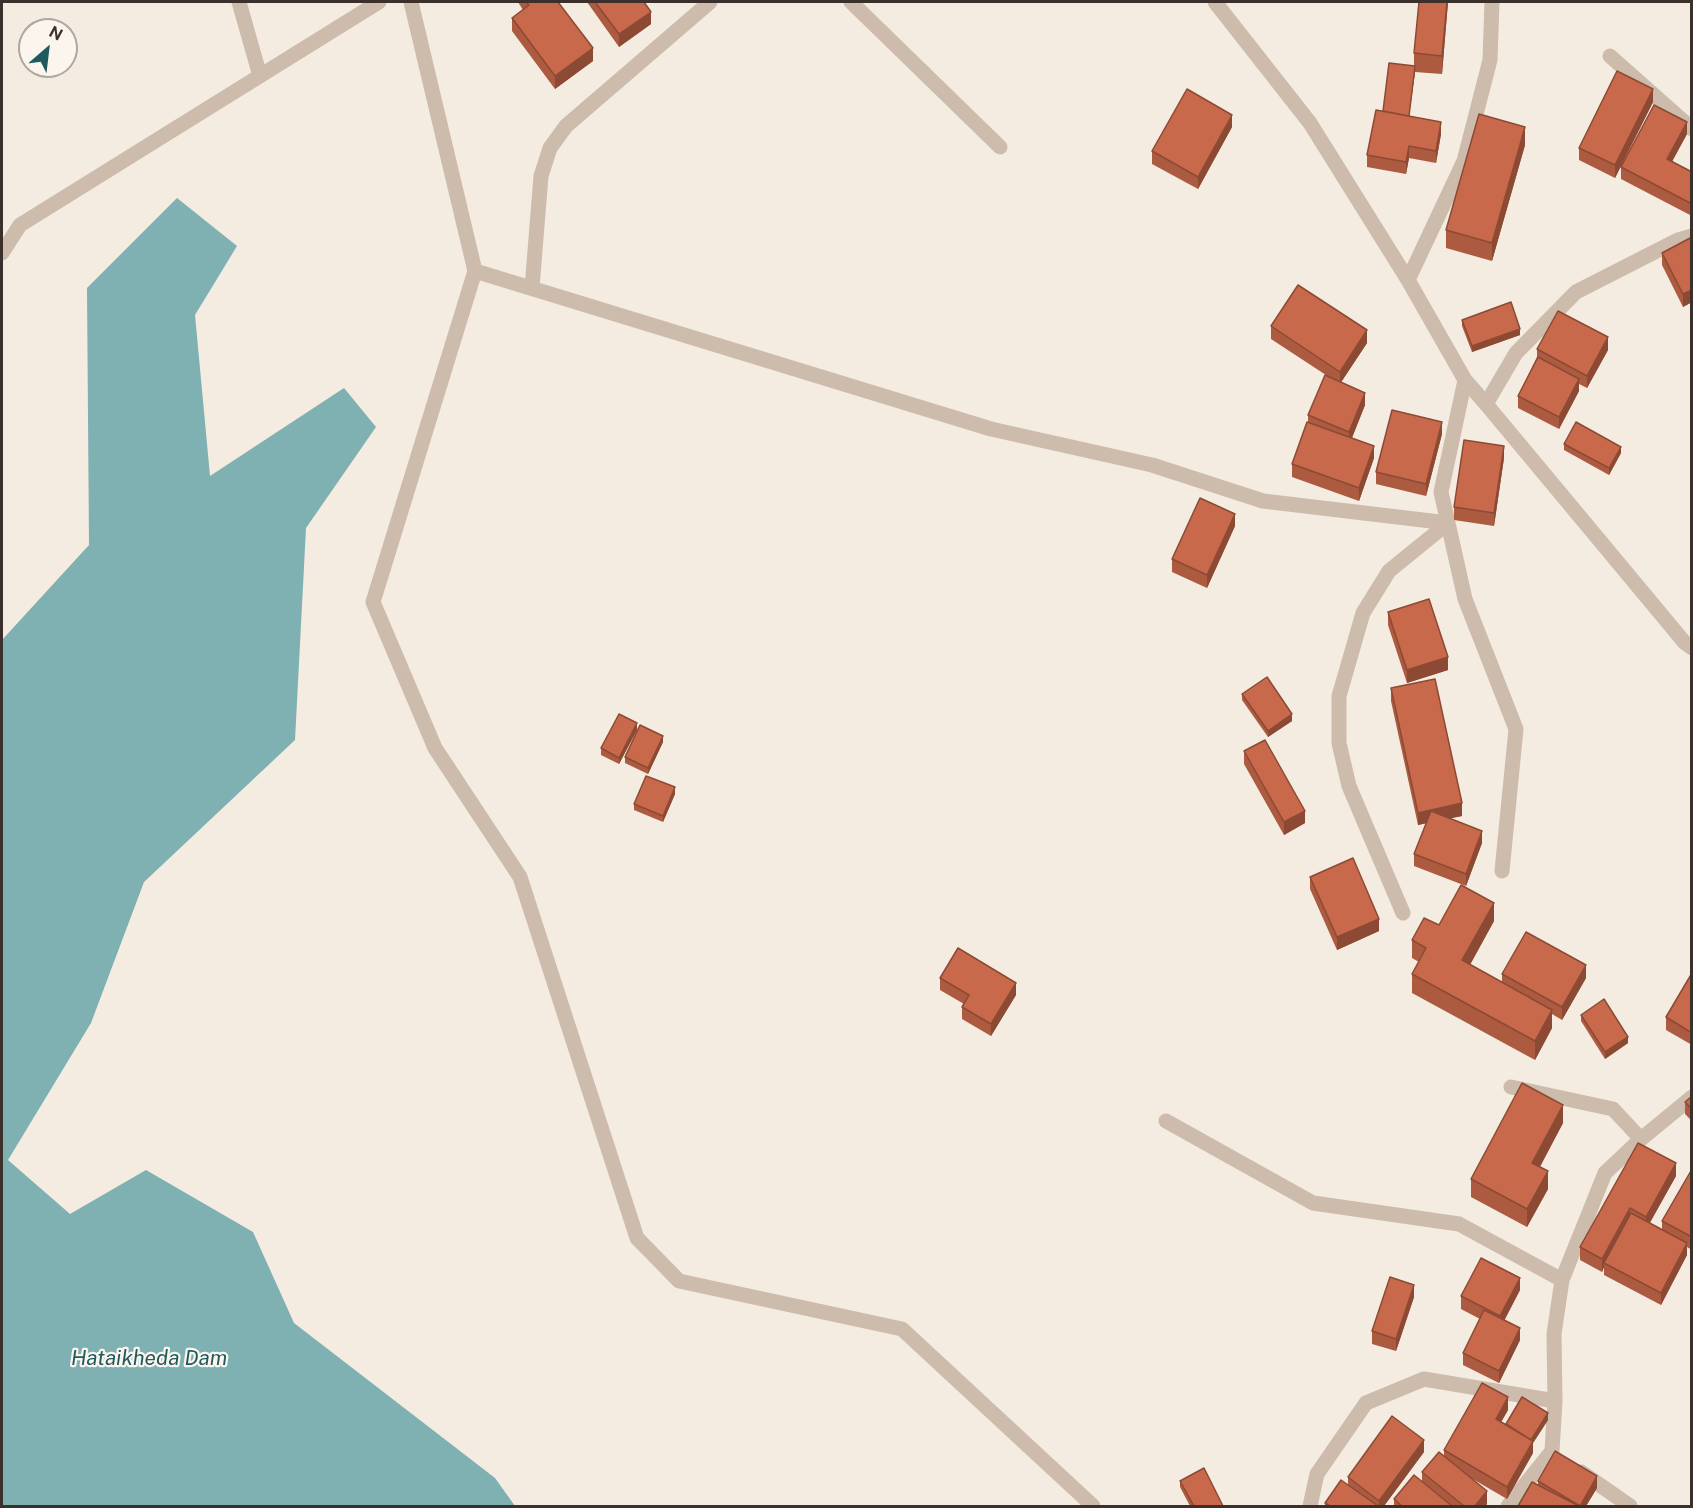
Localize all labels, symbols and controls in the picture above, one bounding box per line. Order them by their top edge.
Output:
north arrow [18,18,78,78]
text: N [46,22,66,45]
water label: Hataikheda Dam [71,1346,227,1372]

